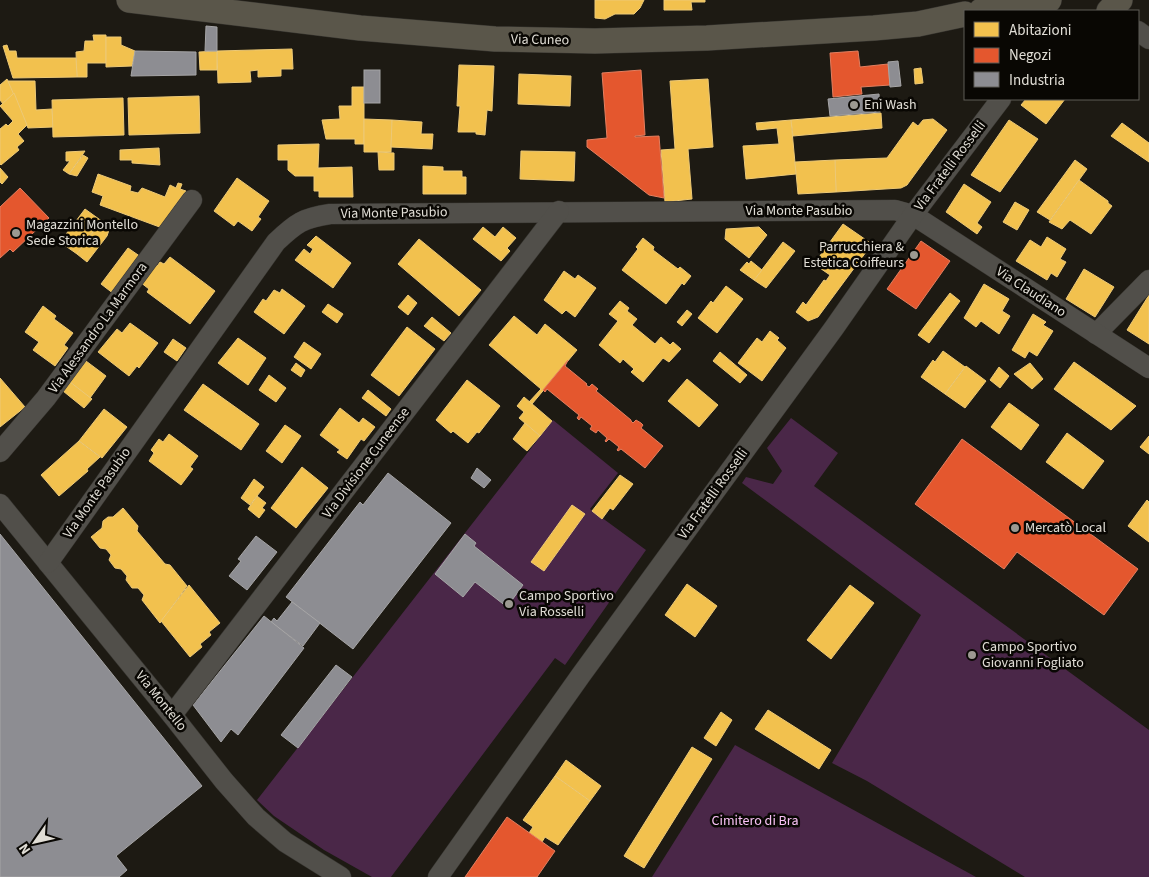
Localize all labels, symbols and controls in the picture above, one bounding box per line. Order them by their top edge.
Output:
legend [964,10,1139,100]
text: Abitazioni [1009,20,1072,41]
street label: Via Cuneo [511,29,569,51]
text: Negozi [1009,45,1051,66]
text: Industria [1009,70,1065,91]
place label: Eni Wash [864,95,917,115]
marker: Eni Wash [848,99,860,111]
street label: Via Fratelli Rosselli [909,117,991,215]
street label: Via Monte Pasubio [746,201,852,221]
street label: Via Monte Pasubio [340,202,448,224]
place label: Magazzini Montello Sede Storica [26,215,138,251]
marker: Magazzini Montello Sede Storica [10,227,22,239]
place label: Parrucchiera & Estetica Coiffeurs [803,237,904,273]
marker: Parrucchiera & Estetica Coiffeurs [908,249,920,261]
street label: Via Alessandro La Marmora [44,258,152,398]
street label: Via Claudiano [992,262,1070,322]
street label: Via Divisione Cuneense [318,403,414,523]
street label: Via Monte Pasubio [58,443,136,543]
street label: Via Fratelli Rosselli [673,444,753,544]
place label: Mercatò Local [1025,518,1106,538]
marker: Mercatò Local [1009,522,1021,534]
place label: Campo Sportivo Via Rosselli [519,586,614,622]
marker: Campo Sportivo Via Rosselli [503,598,515,610]
place label: Campo Sportivo Giovanni Fogliato [982,637,1084,673]
marker: Campo Sportivo Giovanni Fogliato [966,649,978,661]
street label: Via Montello [131,667,191,735]
park label: Cimitero di Bra [712,811,798,831]
north arrow [10,817,60,867]
text: N [14,839,36,858]

